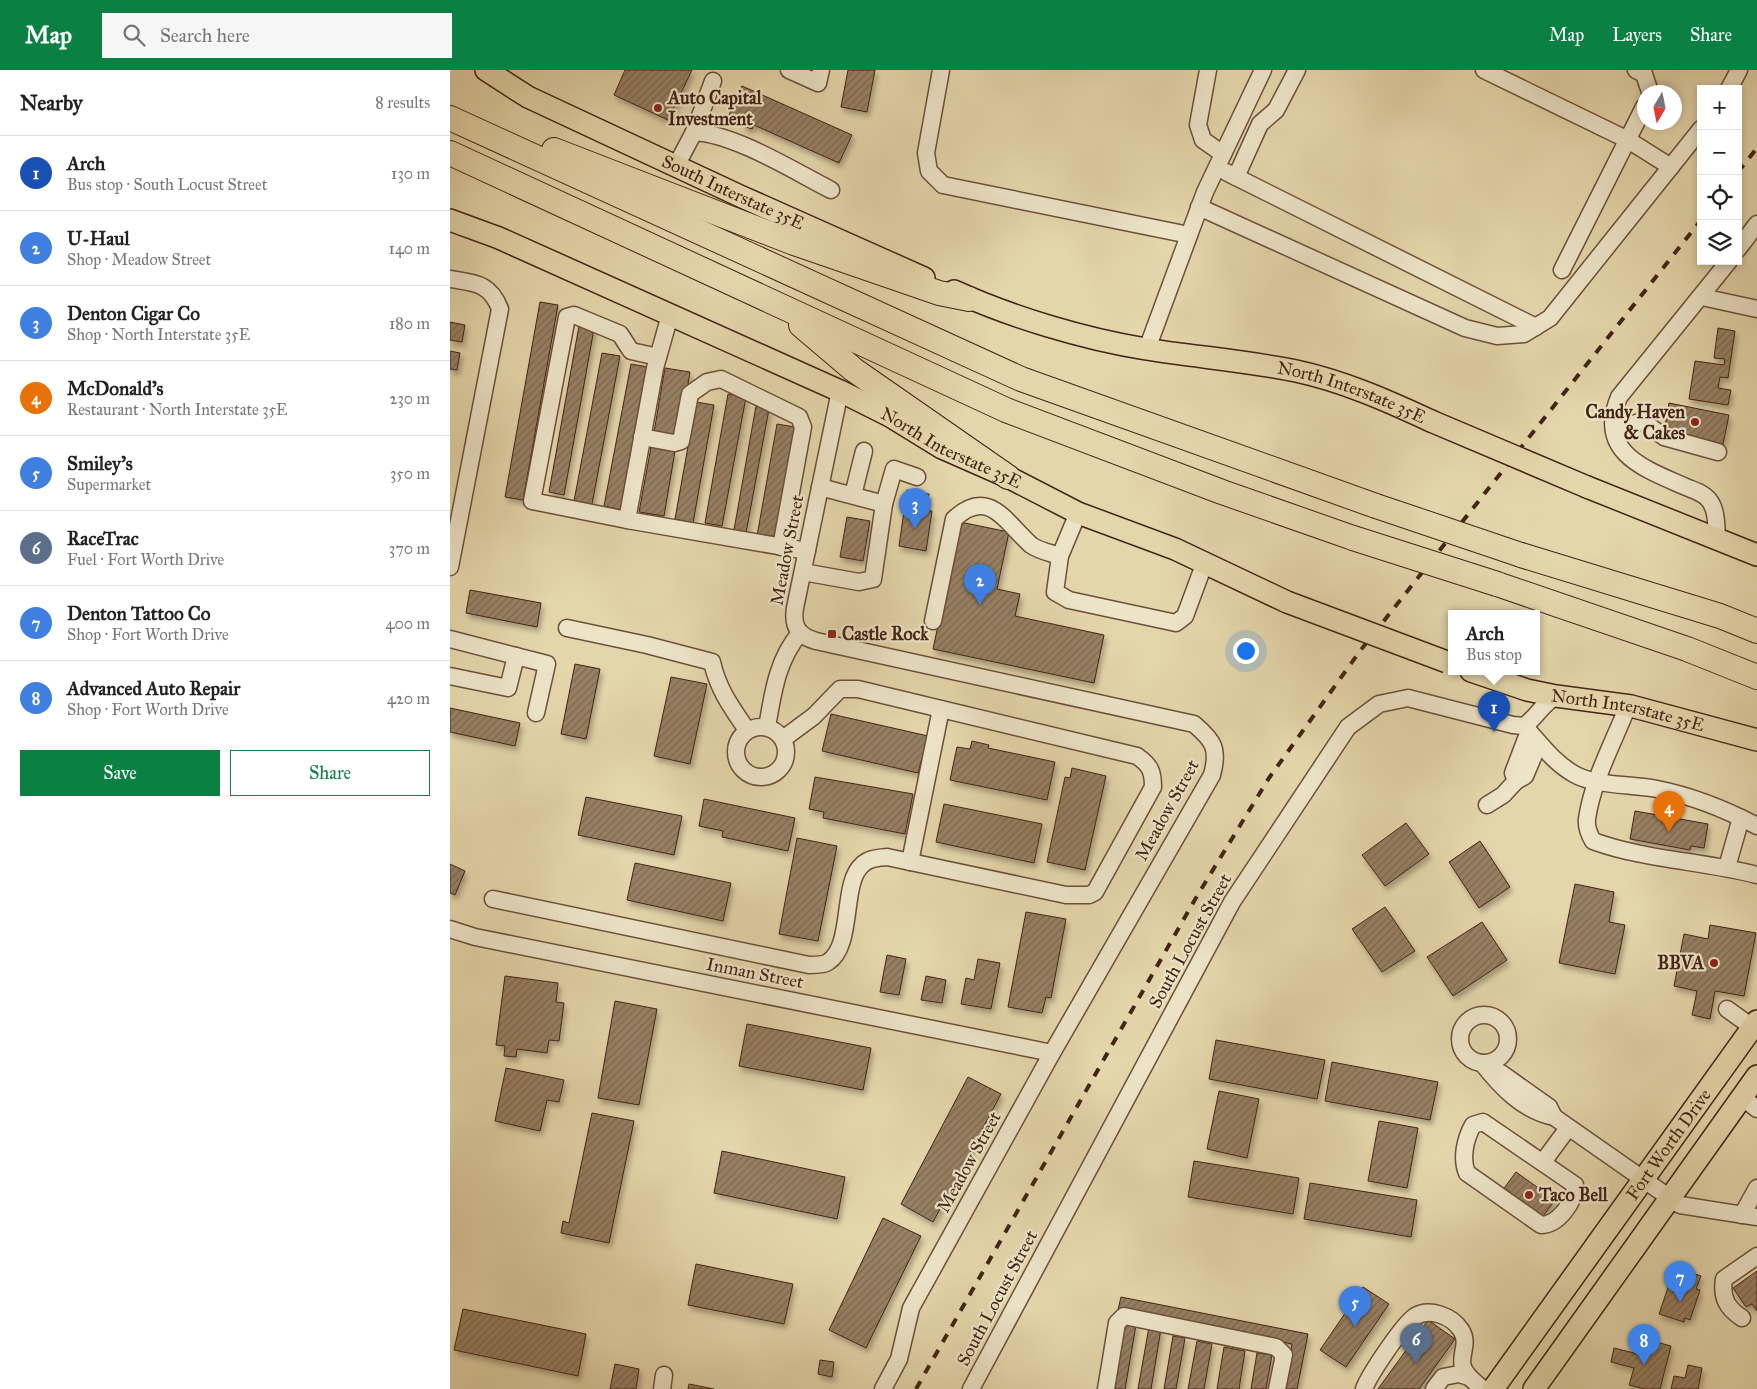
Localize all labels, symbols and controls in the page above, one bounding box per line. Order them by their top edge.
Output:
search box [102,13,452,58]
text: Map [25,20,72,50]
icon: search [120,21,148,49]
text: Search here [160,24,250,47]
text: Map [1549,24,1584,46]
text: Layers [1612,24,1662,46]
text: Share [1690,24,1732,46]
north arrow [1637,85,1682,130]
map controls [1697,85,1742,265]
button: + [1697,85,1742,130]
place label: Auto Capital Investment [667,87,763,130]
text: Nearby [20,90,83,116]
text: 8 results [375,93,430,112]
marker: Auto Capital Investment [652,102,664,114]
button: − [1697,130,1742,175]
street label: South Interstate 35E [658,150,808,234]
text: Arch [67,152,105,175]
text: 1 [33,164,39,183]
text: 130 m [391,164,430,183]
text: Bus stop · South Locust Street [67,175,267,194]
button: locate [1697,175,1742,220]
button: layers [1697,220,1742,265]
text: U-Haul [67,227,130,250]
text: 2 [32,239,40,258]
text: 140 m [389,239,430,258]
text: Shop · Meadow Street [67,250,211,269]
text: Denton Cigar Co [67,302,200,325]
text: 3 [33,314,39,333]
text: 180 m [389,314,430,333]
text: Shop · North Interstate 35E [67,325,250,344]
street label: North Interstate 35E [1276,357,1429,428]
text: McDonald's [67,377,163,400]
text: 4 [32,389,40,408]
text: 230 m [390,389,430,408]
text: Restaurant · North Interstate 35E [67,400,288,419]
place label: Candy Haven & Cakes [1586,401,1685,444]
street label: North Interstate 35E [877,402,1026,493]
marker: Candy Haven & Cakes [1689,416,1701,428]
text: Smiley's [67,452,133,475]
text: 5 [32,464,40,483]
text: 350 m [390,464,430,483]
text: Supermarket [67,475,151,494]
pin: 3 [899,488,931,529]
street label: Meadow Street [766,492,809,607]
text: RaceTrac [67,527,139,550]
text: 6 [32,539,40,558]
text: 370 m [389,539,430,558]
text: Fuel · Fort Worth Drive [67,550,224,569]
pin: 2 [964,564,996,605]
text: Denton Tattoo Co [67,602,210,625]
popup [1448,610,1540,675]
text: 7 [32,614,40,633]
text: 400 m [386,614,430,633]
text: Arch [1466,622,1504,645]
place label: Castle Rock [842,623,929,645]
text: Shop · Fort Worth Drive [67,625,229,644]
marker: Castle Rock [826,628,838,640]
your location [1233,638,1259,664]
text: Bus stop [1466,645,1522,664]
text: Advanced Auto Repair [67,677,240,700]
street label: North Interstate 35E [1550,684,1707,736]
text: 8 [32,689,40,708]
text: 420 m [387,689,430,708]
pin: 1 [1478,691,1510,732]
text: Shop · Fort Worth Drive [67,700,229,719]
button: Save [20,750,220,796]
button: Share [230,750,430,796]
street label: Meadow Street [1130,755,1204,864]
pin: 4 [1653,791,1685,832]
street label: South Locust Street [1144,869,1236,1012]
place label: BBVA [1657,952,1705,974]
street label: Inman Street [705,953,806,993]
marker: BBVA [1708,957,1720,969]
street label: Fort Worth Drive [1621,1085,1716,1204]
street label: Meadow Street [932,1107,1006,1216]
place label: Taco Bell [1538,1184,1609,1206]
marker: Taco Bell [1523,1189,1535,1201]
street label: South Locust Street [952,1226,1042,1370]
pin: 7 [1664,1261,1696,1302]
pin: 5 [1339,1286,1371,1327]
pin: 6 [1400,1323,1432,1364]
pin: 8 [1628,1324,1660,1365]

